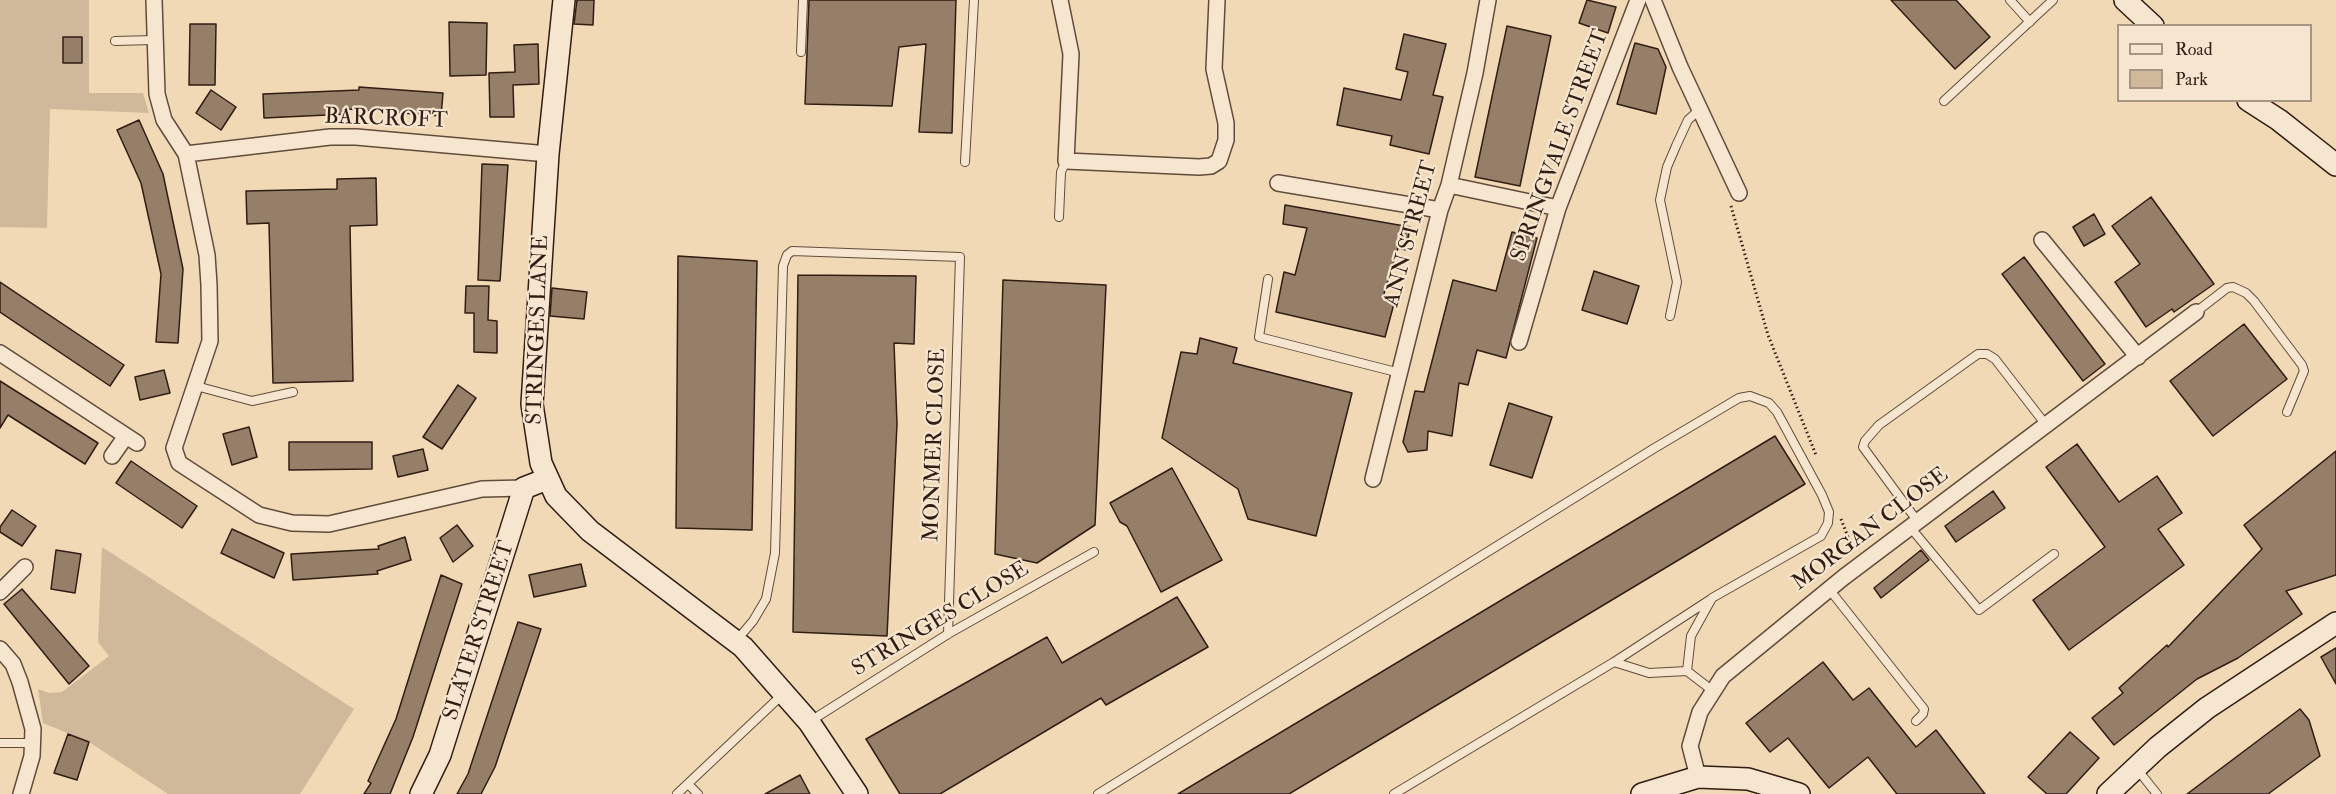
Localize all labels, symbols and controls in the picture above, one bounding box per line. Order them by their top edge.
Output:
legend [2117,24,2312,102]
street label: SPRINGVALE STREET [1507,27,1615,265]
text: Road [2175,38,2213,61]
text: Park [2175,68,2208,91]
street label: BARCROFT [324,105,448,135]
street label: ANN STREET [1380,158,1444,310]
street label: STRINGES LANE [522,235,556,425]
street label: MONMER CLOSE [919,348,953,542]
street label: MORGAN CLOSE [1788,463,1954,597]
street label: SLATER STREET [439,538,521,724]
street label: STRINGES CLOSE [848,557,1034,683]

